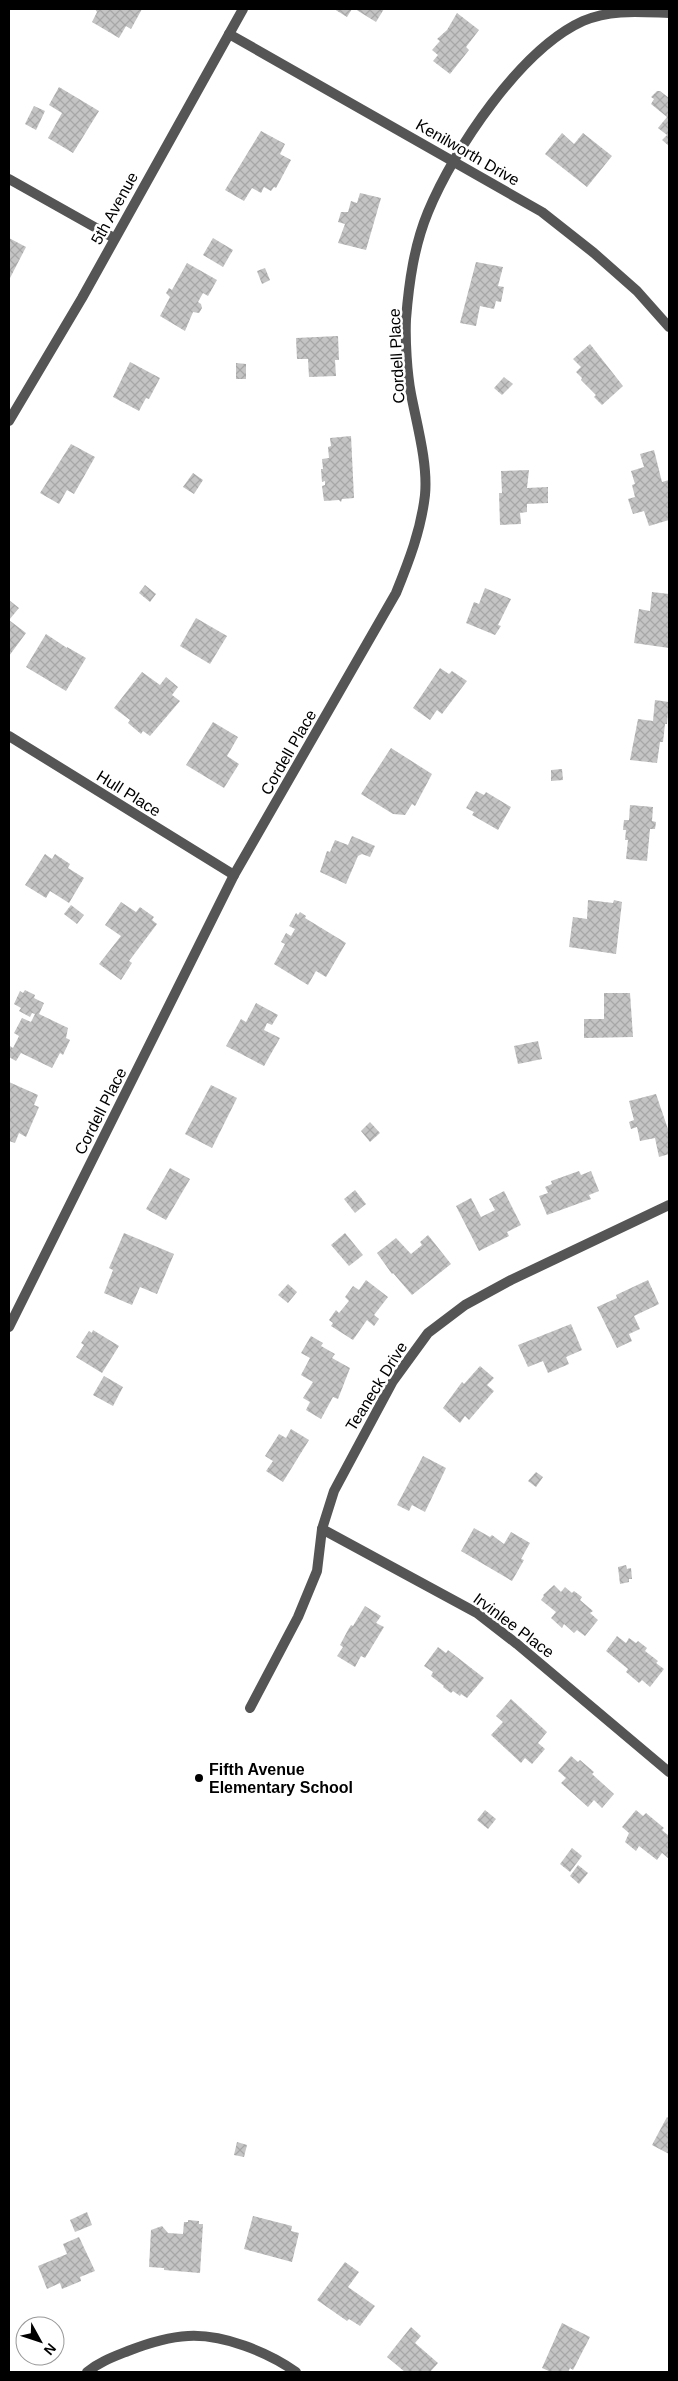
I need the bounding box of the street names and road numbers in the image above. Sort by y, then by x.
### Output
street label: Kenilworth Drive [413,116,523,189]
street label: 5th Avenue [88,169,141,247]
street label: Cordell Place [386,308,407,404]
street label: Cordell Place [257,707,320,798]
street label: Hull Place [94,767,164,820]
street label: Cordell Place [71,1065,130,1157]
street label: Teaneck Drive [342,1339,411,1434]
street label: Irvinlee Place [470,1590,557,1661]

